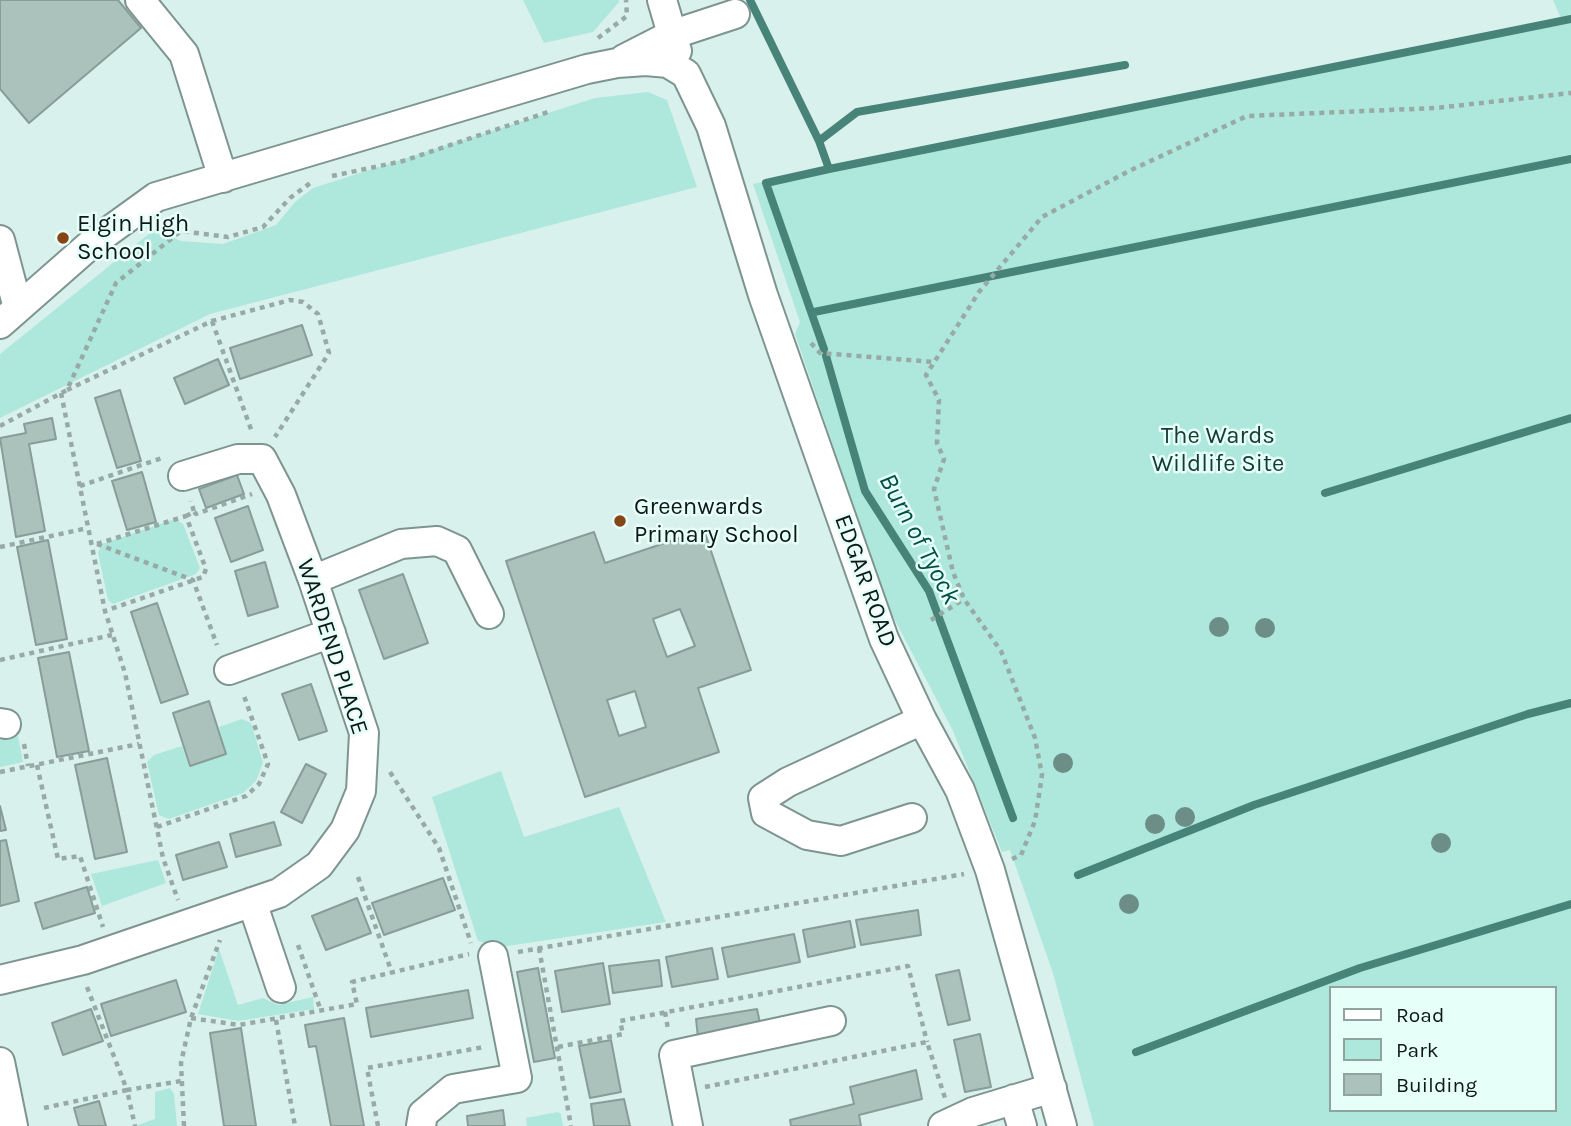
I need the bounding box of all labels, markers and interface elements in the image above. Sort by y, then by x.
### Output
place label: Elgin High School [77,210,189,266]
marker: Elgin High School [55,230,71,246]
park label: The Wards Wildlife Site [1152,422,1284,478]
water label: Burn of Tyock [872,468,966,610]
place label: Greenwards Primary School [634,493,799,549]
street label: EDGAR ROAD [828,511,902,651]
marker: Greenwards Primary School [612,513,628,529]
street label: WARDEND PLACE [290,556,374,738]
legend [1330,986,1557,1112]
text: Road [1396,1003,1444,1027]
text: Park [1396,1038,1439,1062]
text: Building [1396,1073,1477,1097]

